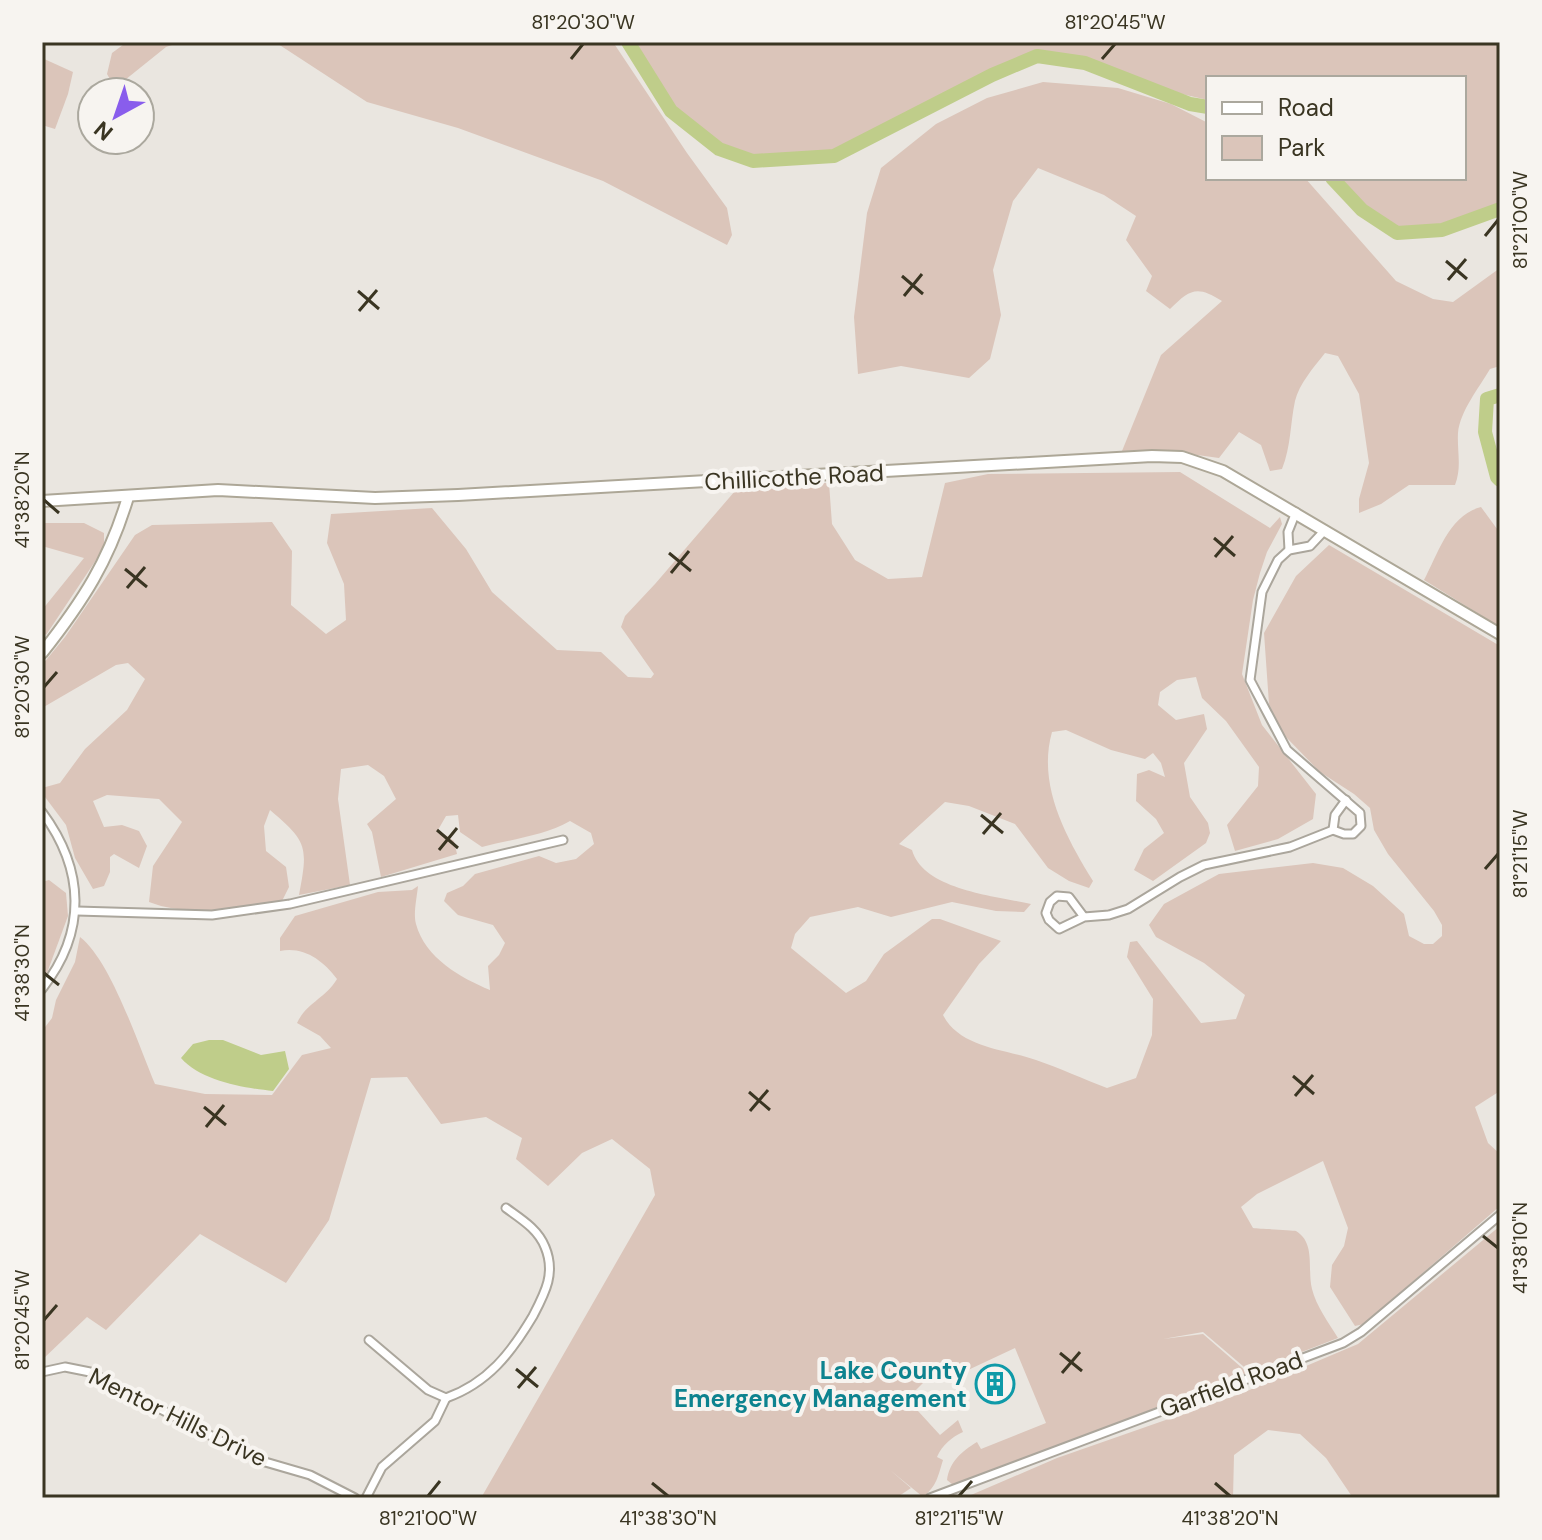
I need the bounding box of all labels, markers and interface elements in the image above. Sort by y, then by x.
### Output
text: 81°20'30"W [531,9,635,35]
text: 81°20'45"W [1064,9,1166,35]
north arrow [76,76,156,156]
legend [1206,76,1466,180]
text: Road [1278,92,1334,123]
text: N [88,115,119,147]
text: Park [1278,132,1325,163]
text: 81°21'00"W [1507,171,1533,269]
text: 41°38'20"N [9,451,35,549]
street label: Chillicothe Road [703,457,885,497]
text: 81°20'30"W [9,635,35,739]
text: 81°21'15"W [1507,809,1533,899]
text: 41°38'30"N [9,924,35,1022]
text: 41°38'10"N [1507,1202,1533,1294]
text: 81°20'45"W [9,1269,35,1371]
street label: Garfield Road [1155,1344,1307,1424]
place label: Lake County Emergency Management [674,1355,967,1414]
street label: Mentor Hills Drive [84,1360,272,1474]
building icon: Lake County Emergency Management [974,1363,1016,1405]
text: 81°21'00"W [379,1505,477,1531]
text: 41°38'30"N [619,1505,717,1531]
text: 81°21'15"W [914,1505,1004,1531]
text: 41°38'20"N [1181,1505,1279,1531]

